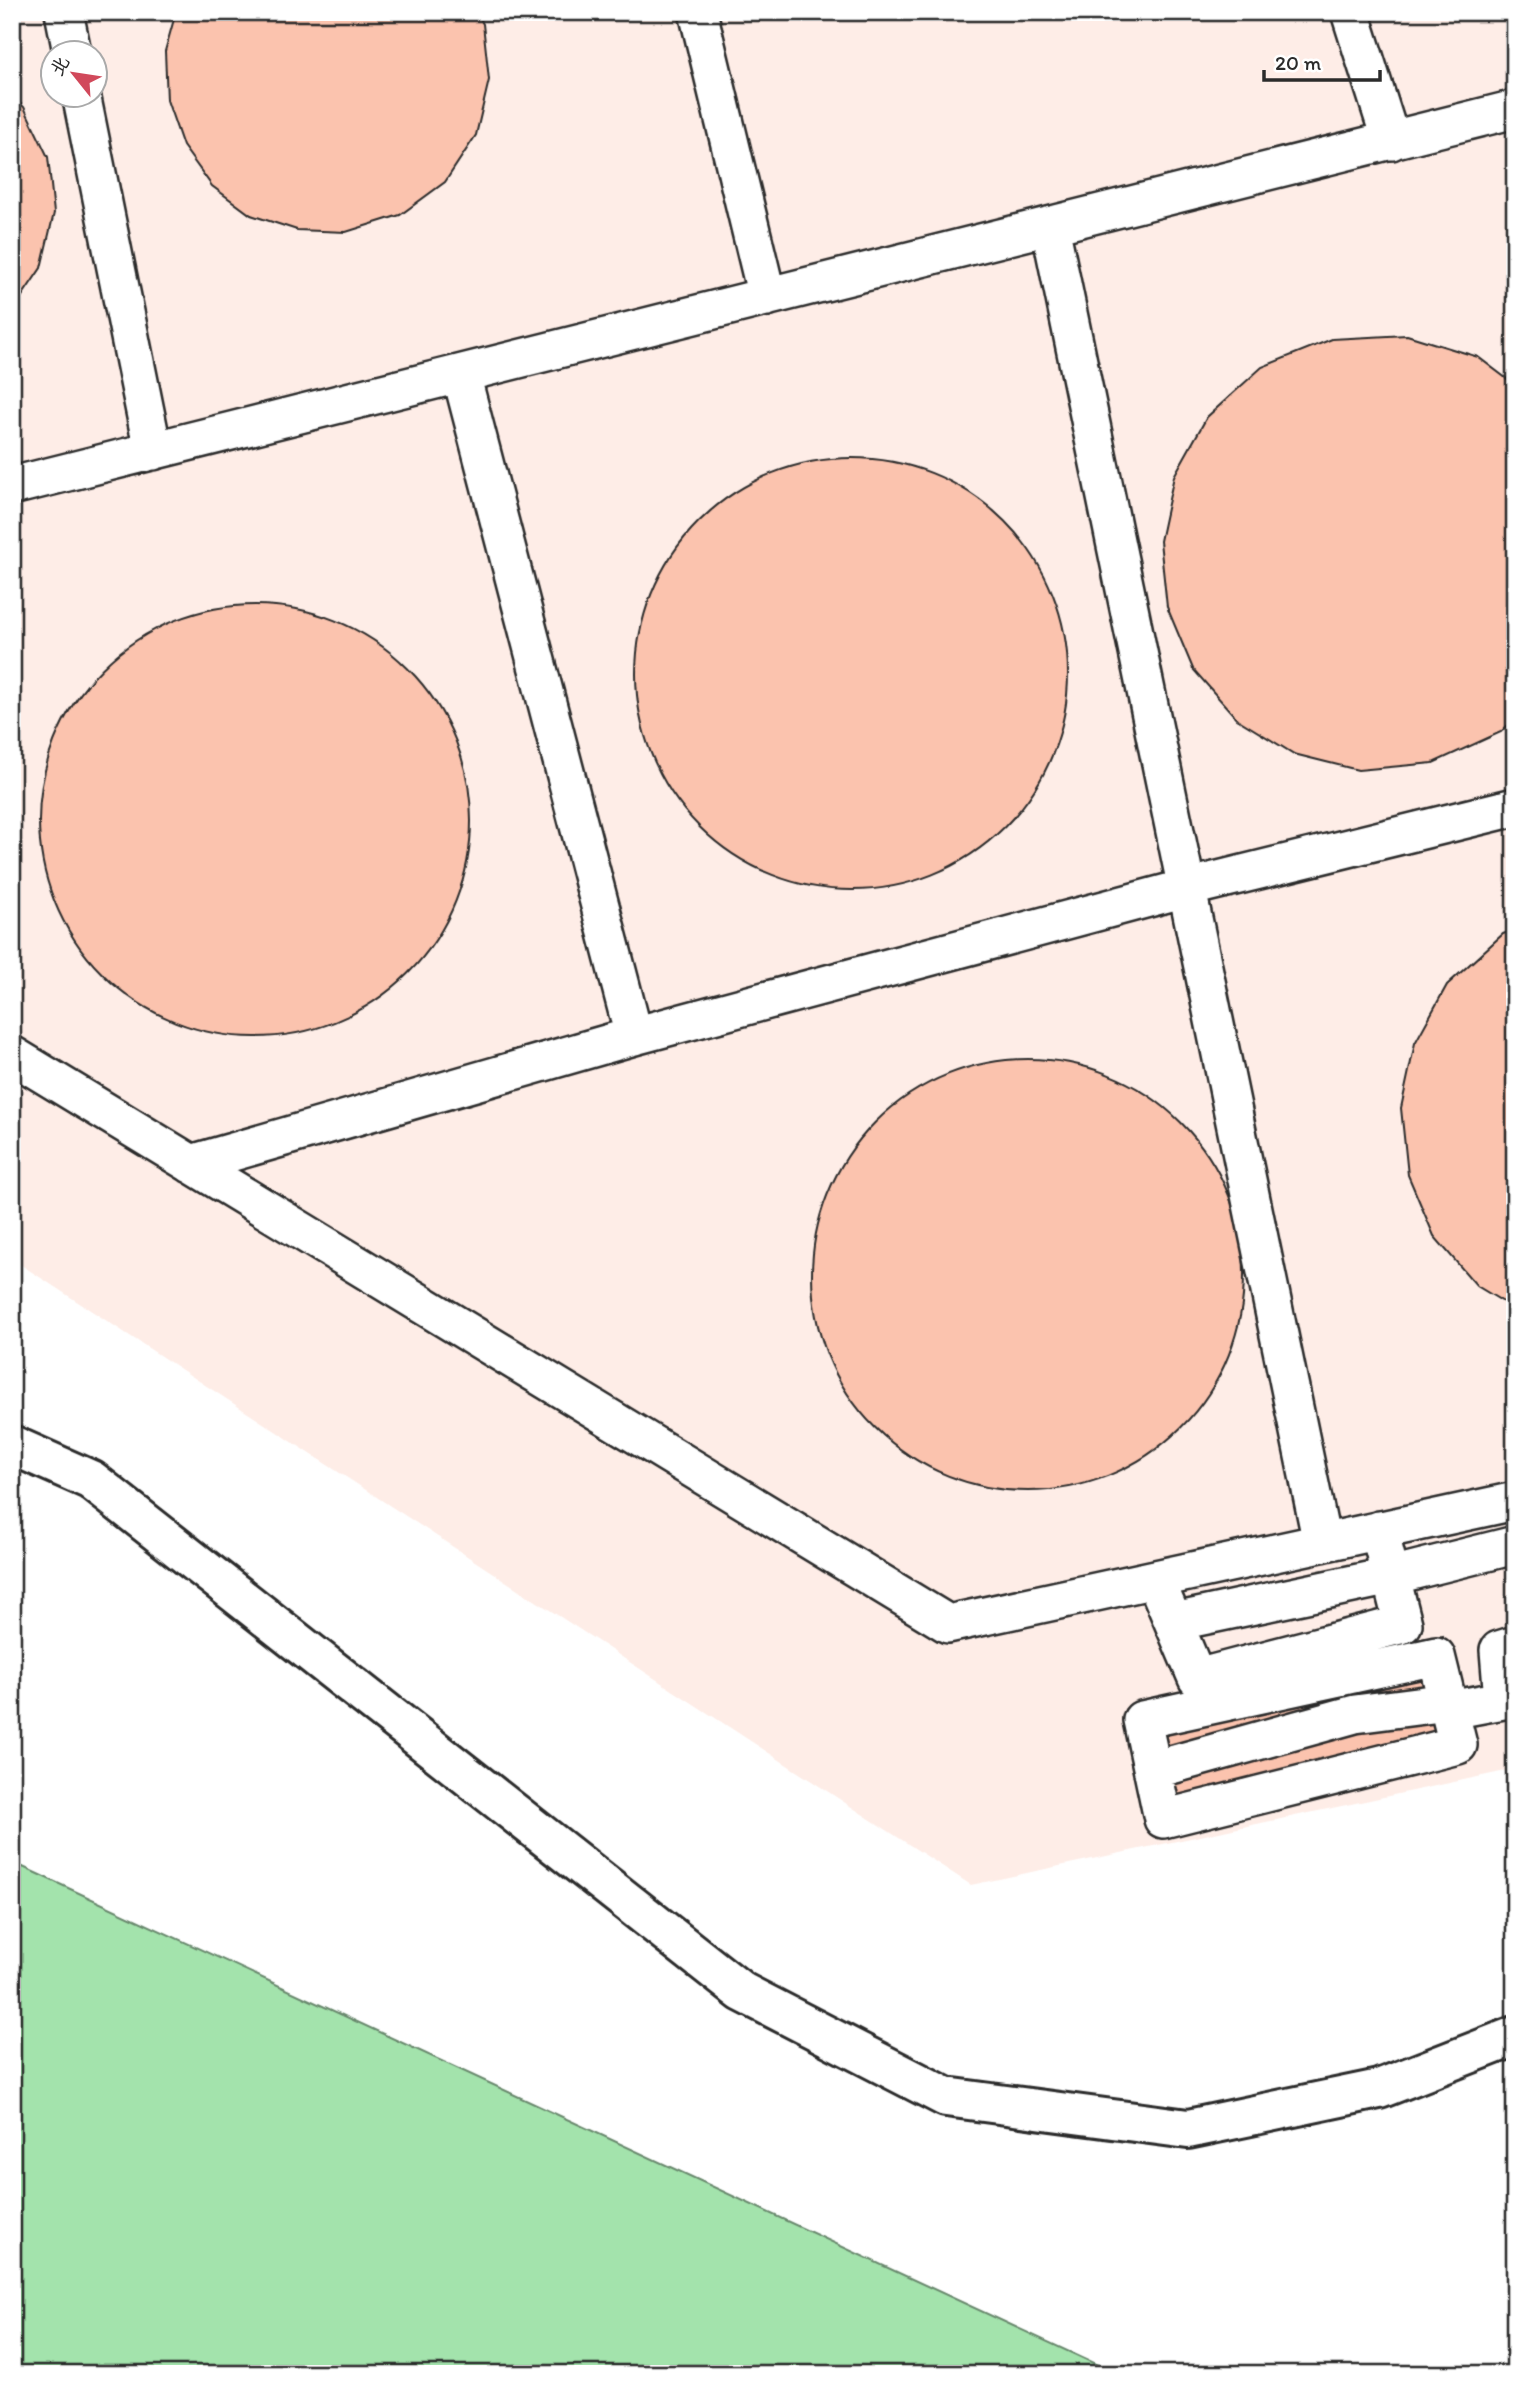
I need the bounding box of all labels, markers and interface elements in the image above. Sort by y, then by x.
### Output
north arrow [38,38,108,108]
scale bar [1264,38,1380,82]
text: 20 m [1275,50,1322,75]
text: 北 [45,52,74,80]

